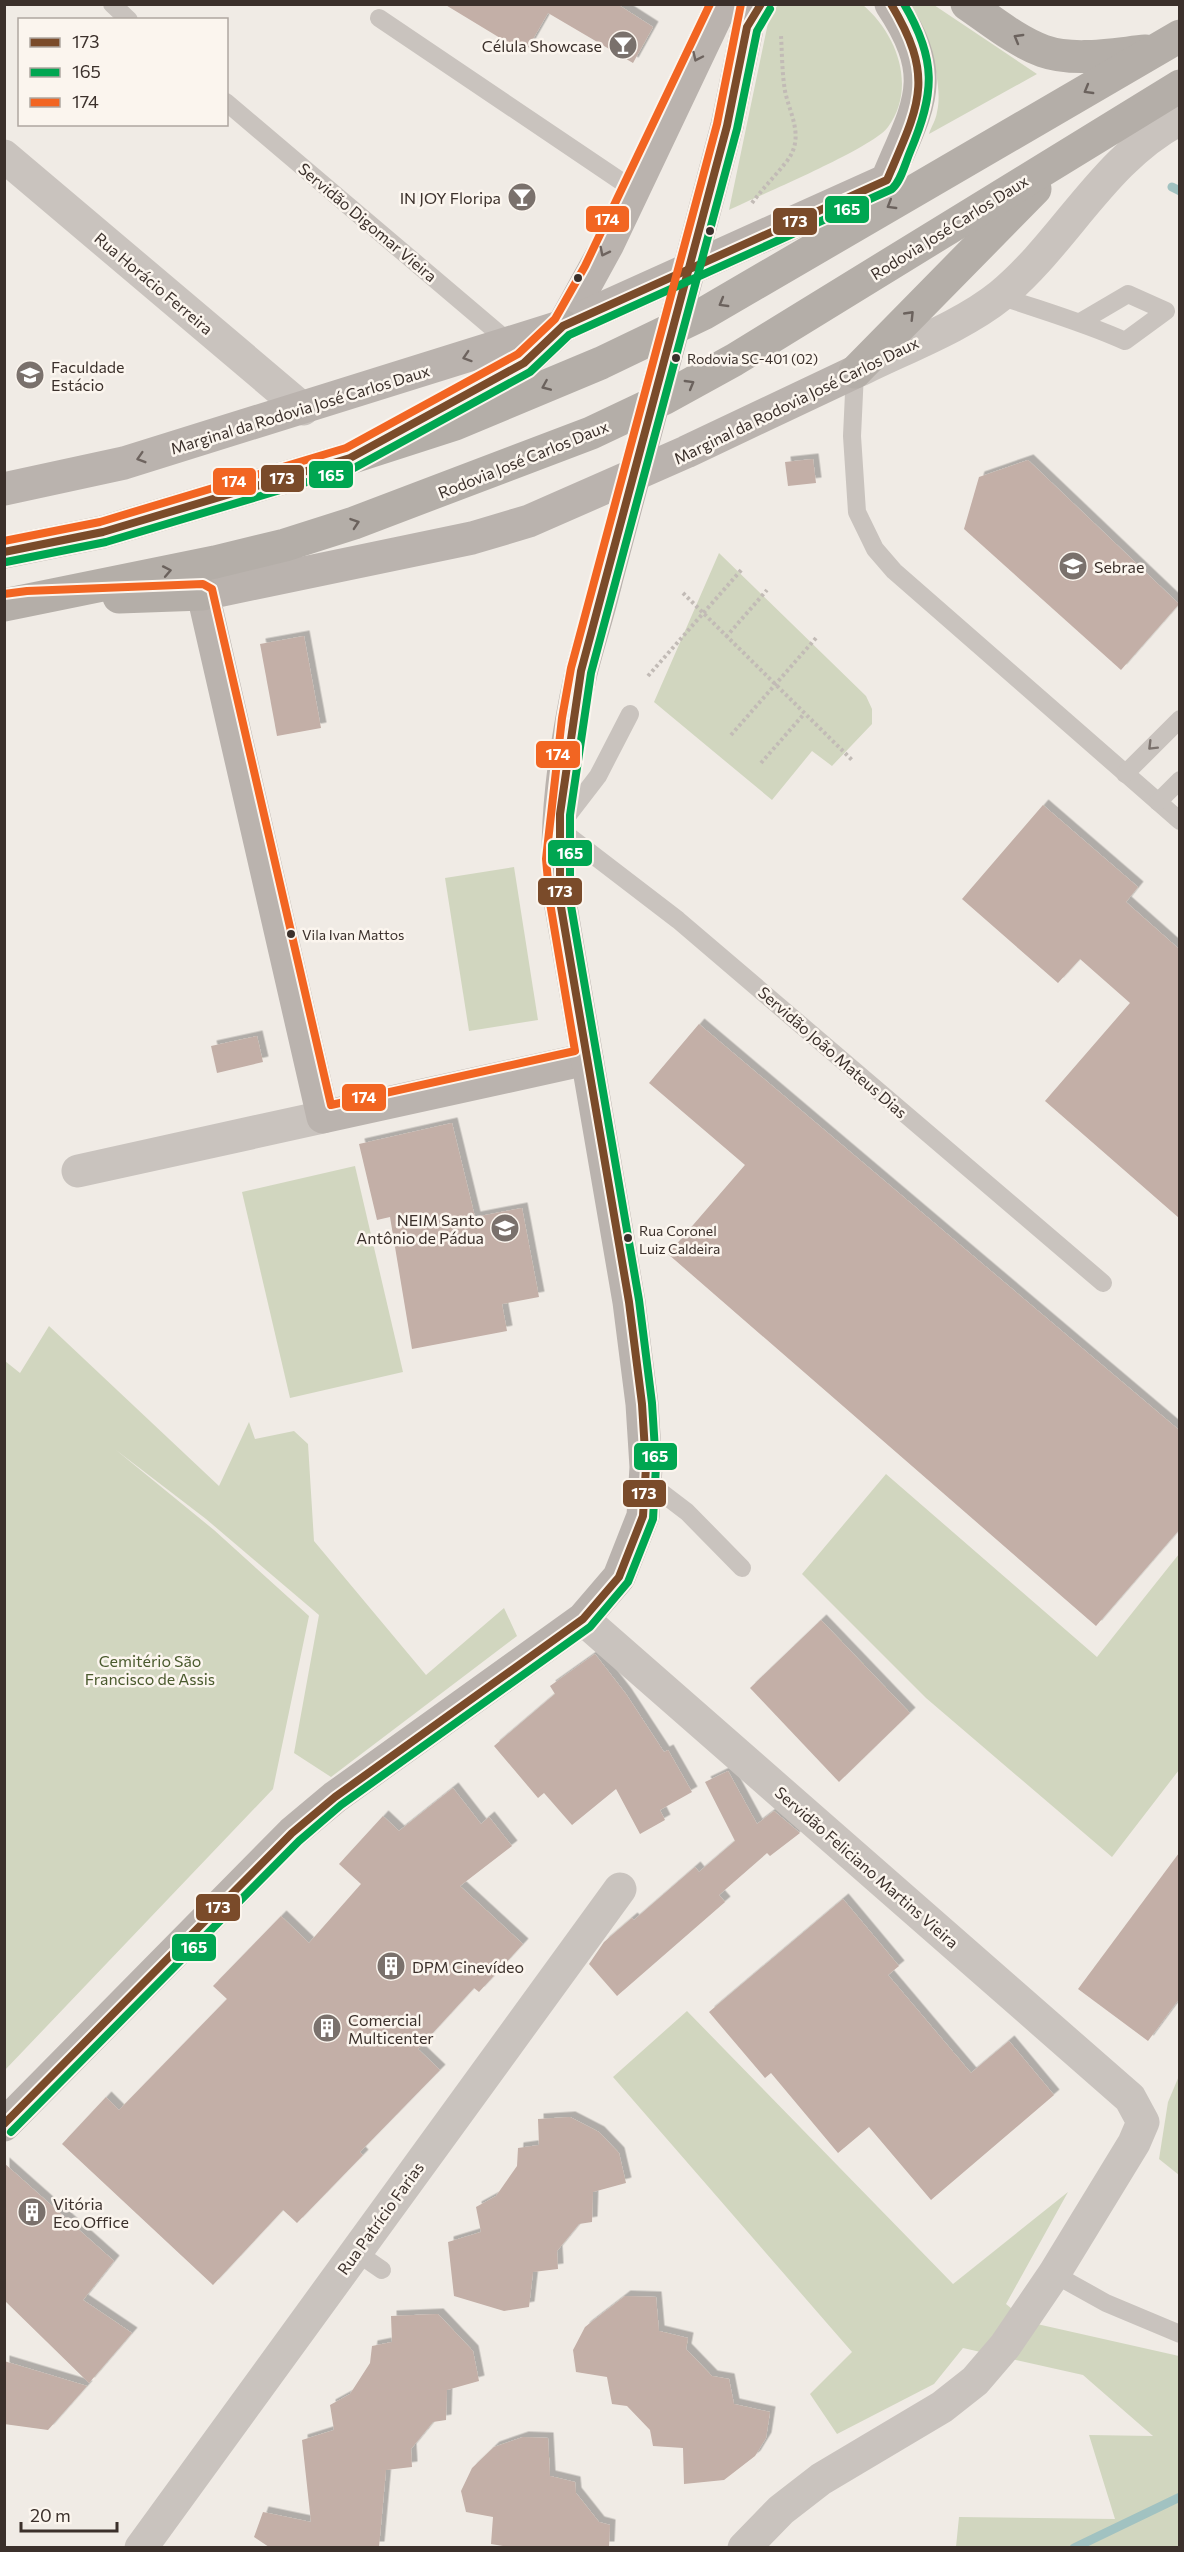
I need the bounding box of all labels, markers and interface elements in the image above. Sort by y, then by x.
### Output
legend [18,18,228,126]
bar icon: Célula Showcase [607,29,639,61]
text: 173 [72,30,99,52]
one-way arrow [1014,34,1024,46]
place label: Célula Showcase [482,36,602,55]
one-way arrow [692,51,704,62]
text: 165 [72,60,101,82]
one-way arrow [1084,83,1094,94]
text: 174 [72,90,99,112]
street label: Servidão Digomar Vieira [295,159,441,285]
street label: Rodovia José Carlos Daux [867,170,1032,283]
bar icon: IN JOY Floripa [506,181,538,213]
place label: IN JOY Floripa [400,188,501,207]
line badge: 165 [824,195,870,224]
one-way arrow [887,197,897,209]
text: 165 [834,199,860,218]
line badge: 174 [585,205,630,233]
line badge: 173 [772,207,818,236]
text: 174 [595,209,620,228]
text: 173 [782,211,808,230]
unlabelled marker [704,225,716,237]
street label: Rua Horácio Ferreira [91,228,217,338]
one-way arrow [599,246,611,257]
unlabelled marker [572,272,584,284]
one-way arrow [719,296,729,307]
one-way arrow [903,311,914,321]
street label: Marginal da Rodovia José Carlos Daux [670,332,922,468]
one-way arrow [462,349,473,362]
place label: Rodovia SC-401 (02) [687,350,818,367]
marker: Rodovia SC-401 (02) [670,352,682,364]
place label: Faculdade Estácio [51,357,124,394]
school or university icon: Faculdade Estácio [14,359,46,391]
street label: Marginal da Rodovia José Carlos Daux [168,360,432,458]
one-way arrow [542,379,553,391]
one-way arrow [684,380,694,391]
street label: Rodovia José Carlos Daux [435,416,611,502]
one-way arrow [136,451,147,463]
line badge: 165 [308,460,354,489]
line badge: 173 [260,464,305,493]
text: 165 [318,465,344,484]
line badge: 174 [212,467,257,496]
text: 173 [269,468,295,487]
text: 174 [222,471,247,490]
one-way arrow [349,517,360,530]
school or university icon: Sebrae [1057,550,1089,582]
place label: Sebrae [1094,557,1144,576]
one-way arrow [161,565,171,578]
one-way arrow [1149,739,1160,750]
line badge: 174 [535,740,581,769]
text: 174 [546,744,571,763]
line badge: 165 [547,839,593,867]
text: 165 [557,843,583,862]
line badge: 173 [537,877,583,906]
text: 173 [547,881,573,900]
place label: Vila Ivan Mattos [302,926,404,943]
marker: Vila Ivan Mattos [285,928,297,940]
street label: Servidão João Mateus Dias [755,982,911,1122]
line badge: 174 [341,1083,387,1112]
text: 174 [352,1087,377,1106]
place label: NEIM Santo Antônio de Pádua [356,1210,484,1247]
school or university icon: NEIM Santo Antônio de Pádua [489,1212,521,1244]
place label: Rua Coronel Luiz Caldeira [639,1222,720,1257]
marker: Rua Coronel Luiz Caldeira [622,1232,634,1244]
line badge: 165 [633,1442,678,1471]
text: 165 [642,1446,668,1465]
line badge: 173 [622,1479,667,1508]
text: 173 [631,1483,657,1502]
park label: Cemitério São Francisco de Assis [85,1651,215,1688]
street label: Servidão Feliciano Martins Vieira [771,1782,963,1952]
line badge: 173 [195,1893,241,1922]
text: 173 [205,1897,231,1916]
line badge: 165 [171,1933,217,1962]
text: 165 [181,1937,207,1956]
building icon: DPM Cinevídeo [375,1950,407,1982]
place label: DPM Cinevídeo [412,1957,524,1976]
place label: Comercial Multicenter [348,2010,434,2047]
building icon: Comercial Multicenter [311,2012,343,2044]
street label: Rua Patrício Farias [333,2158,427,2278]
place label: Vitória Eco Office [53,2194,129,2231]
building icon: Vitória Eco Office [16,2196,48,2228]
scale bar [21,2495,117,2533]
text: 20 m [30,2504,71,2526]

